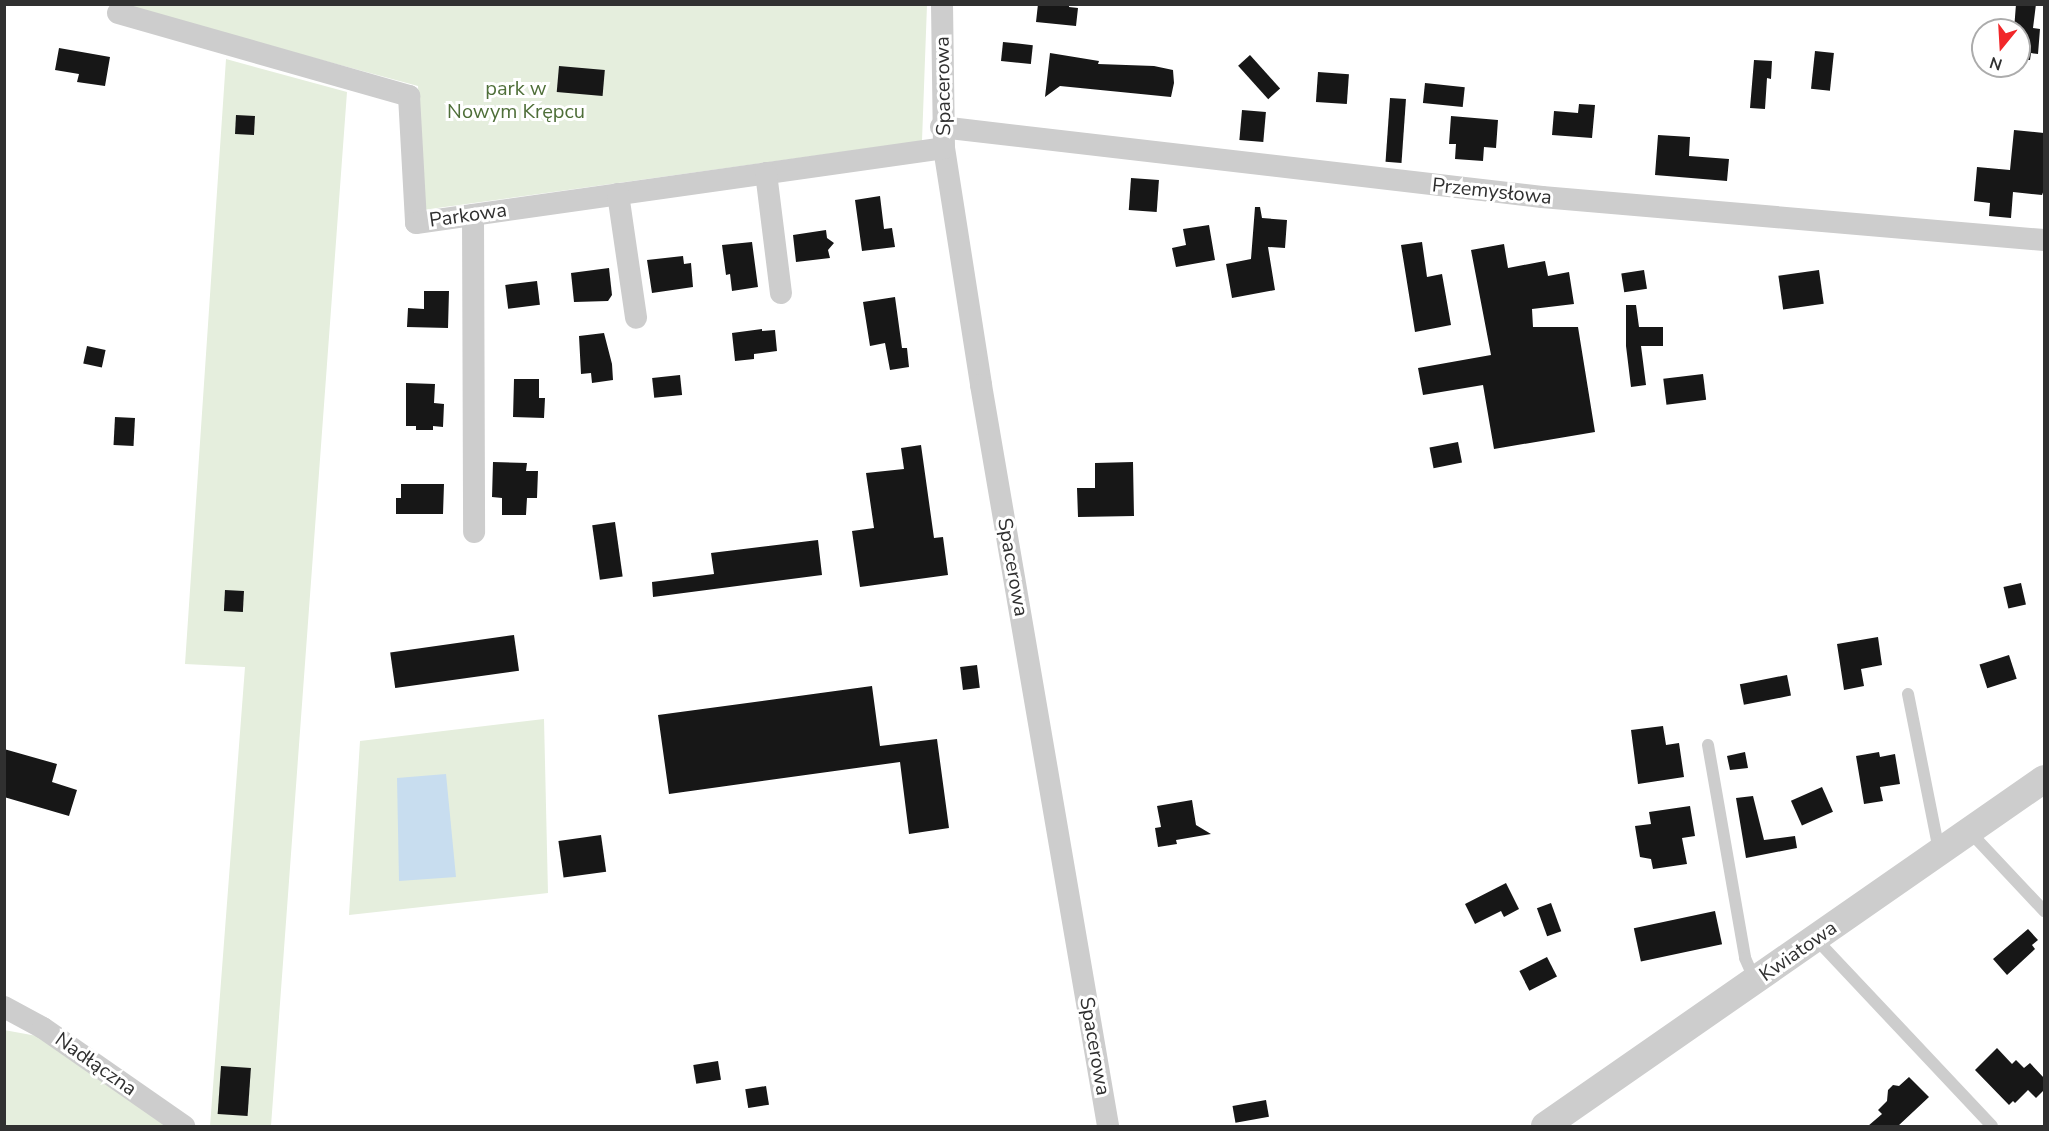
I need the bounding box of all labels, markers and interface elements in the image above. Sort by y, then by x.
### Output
north arrow [1971,18,2031,78]
street label: Spacerowa [930,36,956,136]
text: N [1987,51,2005,76]
park label: park w Nowym Krępcu [447,77,585,124]
street label: Przemysłowa [1431,173,1553,209]
street label: Parkowa [428,198,508,232]
street label: Spacerowa [993,516,1033,618]
street label: Kwiatowa [1755,916,1841,986]
street label: Spacerowa [1075,995,1115,1097]
street label: Nadłączna [51,1027,141,1101]

